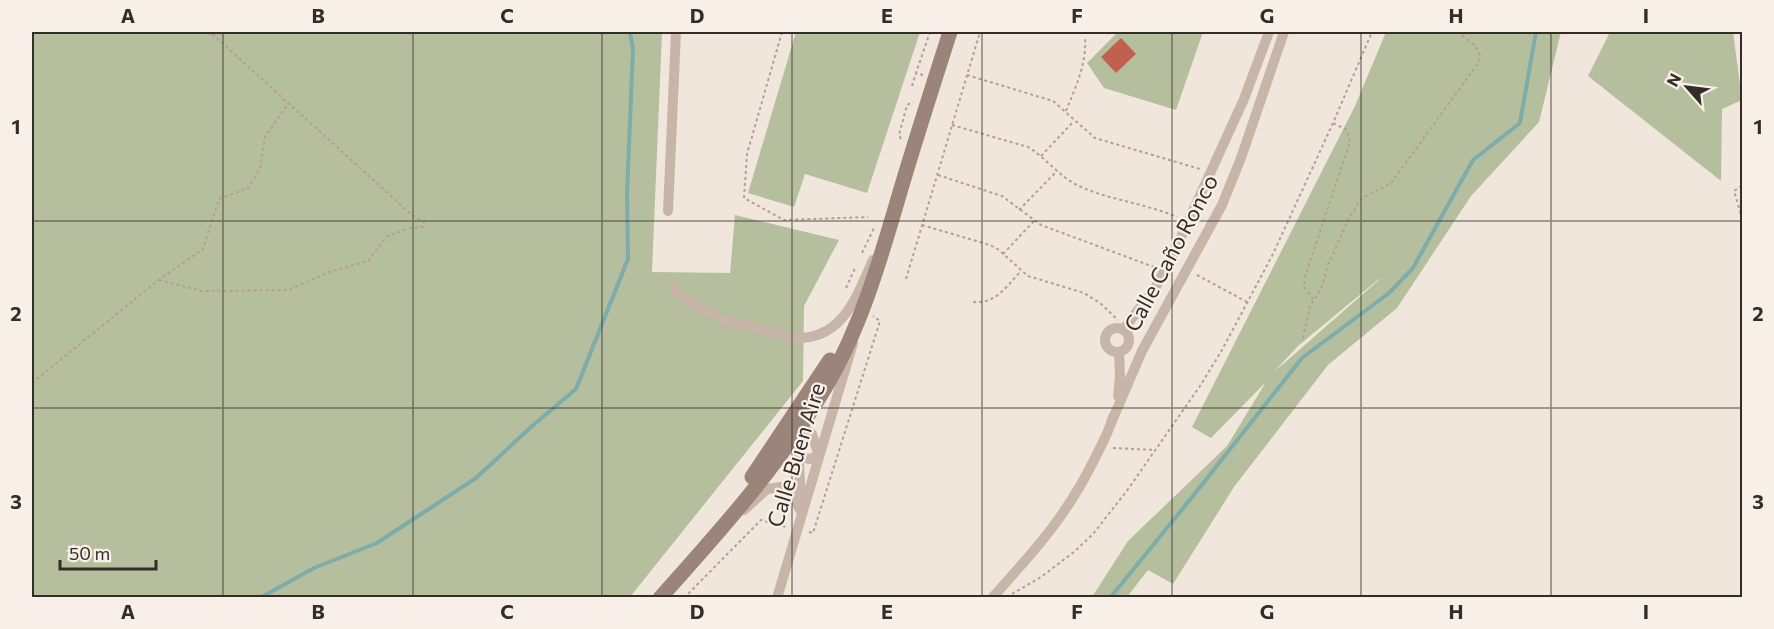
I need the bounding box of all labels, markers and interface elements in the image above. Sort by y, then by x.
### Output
text: A [121,3,135,27]
text: B [311,3,325,27]
text: C [500,3,514,27]
text: D [690,3,704,27]
text: E [881,3,893,27]
text: F [1071,3,1083,27]
text: G [1260,3,1274,27]
text: H [1449,3,1464,27]
text: I [1643,3,1649,27]
north arrow [1657,57,1717,117]
text: N [1662,70,1685,89]
text: 1 [11,114,21,138]
text: 1 [1753,114,1763,138]
street label: Calle Caño Ronco [1118,170,1223,336]
text: 2 [10,301,22,325]
text: 2 [1752,301,1764,325]
street label: Calle Buen Aire [761,379,830,530]
text: 3 [10,489,22,513]
text: 3 [1752,489,1764,513]
scale bar [60,533,156,571]
text: 50 m [69,542,110,564]
text: A [121,599,135,623]
text: B [311,599,325,623]
text: C [500,599,514,623]
text: D [690,599,704,623]
text: E [881,599,893,623]
text: F [1071,599,1083,623]
text: G [1260,599,1274,623]
text: H [1449,599,1464,623]
text: I [1643,599,1649,623]

